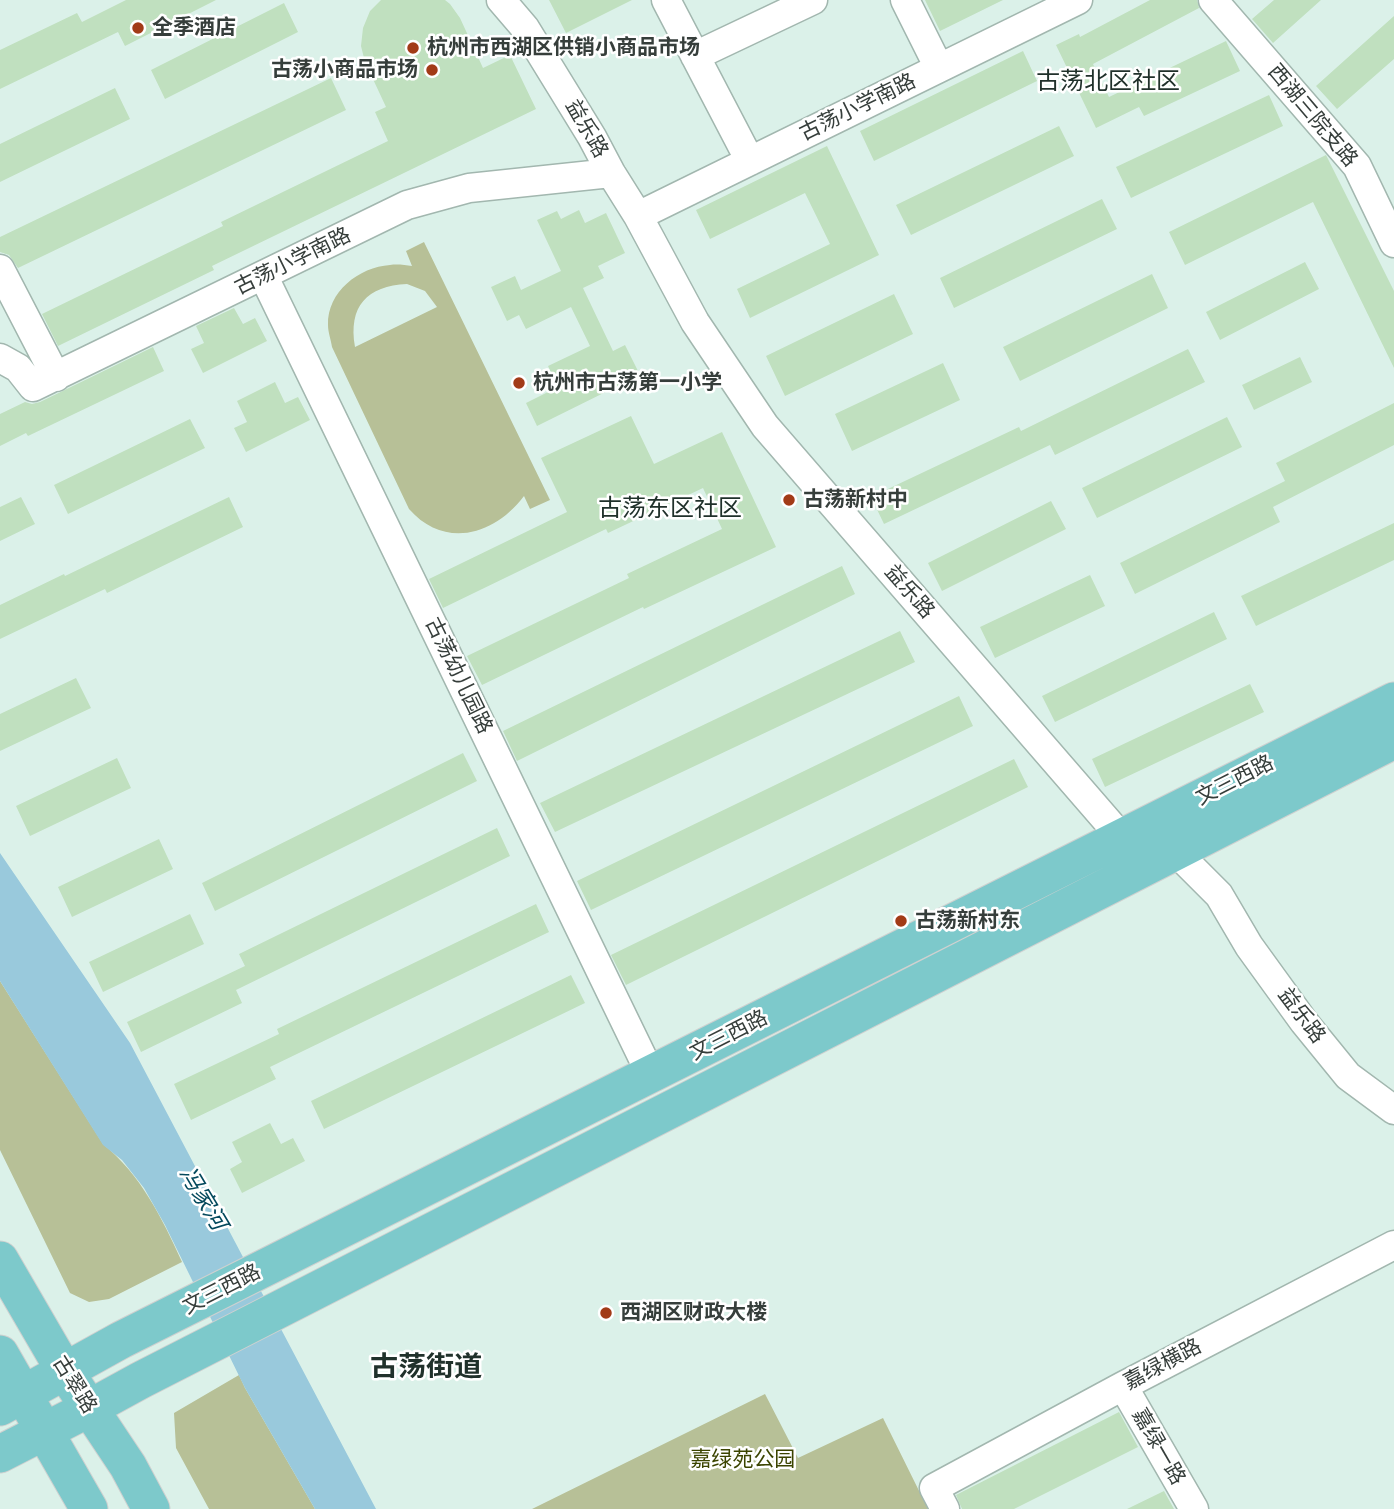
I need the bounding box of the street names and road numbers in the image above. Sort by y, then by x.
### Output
street label: 西湖三院支路 [1262,60,1362,172]
street label: 古荡小学南路 [796,69,920,147]
street label: 益乐路 [559,95,613,163]
street label: 古荡小学南路 [231,223,355,301]
street label: 益乐路 [879,560,939,624]
street label: 古荡幼儿园路 [419,614,497,738]
street label: 文三西路 [1192,751,1278,811]
street label: 益乐路 [1272,983,1330,1049]
street label: 文三西路 [686,1006,772,1066]
street label: 文三西路 [179,1260,265,1320]
street label: 嘉绿横路 [1120,1334,1206,1396]
street label: 古翠路 [47,1352,101,1418]
street label: 嘉绿一路 [1126,1404,1190,1490]

